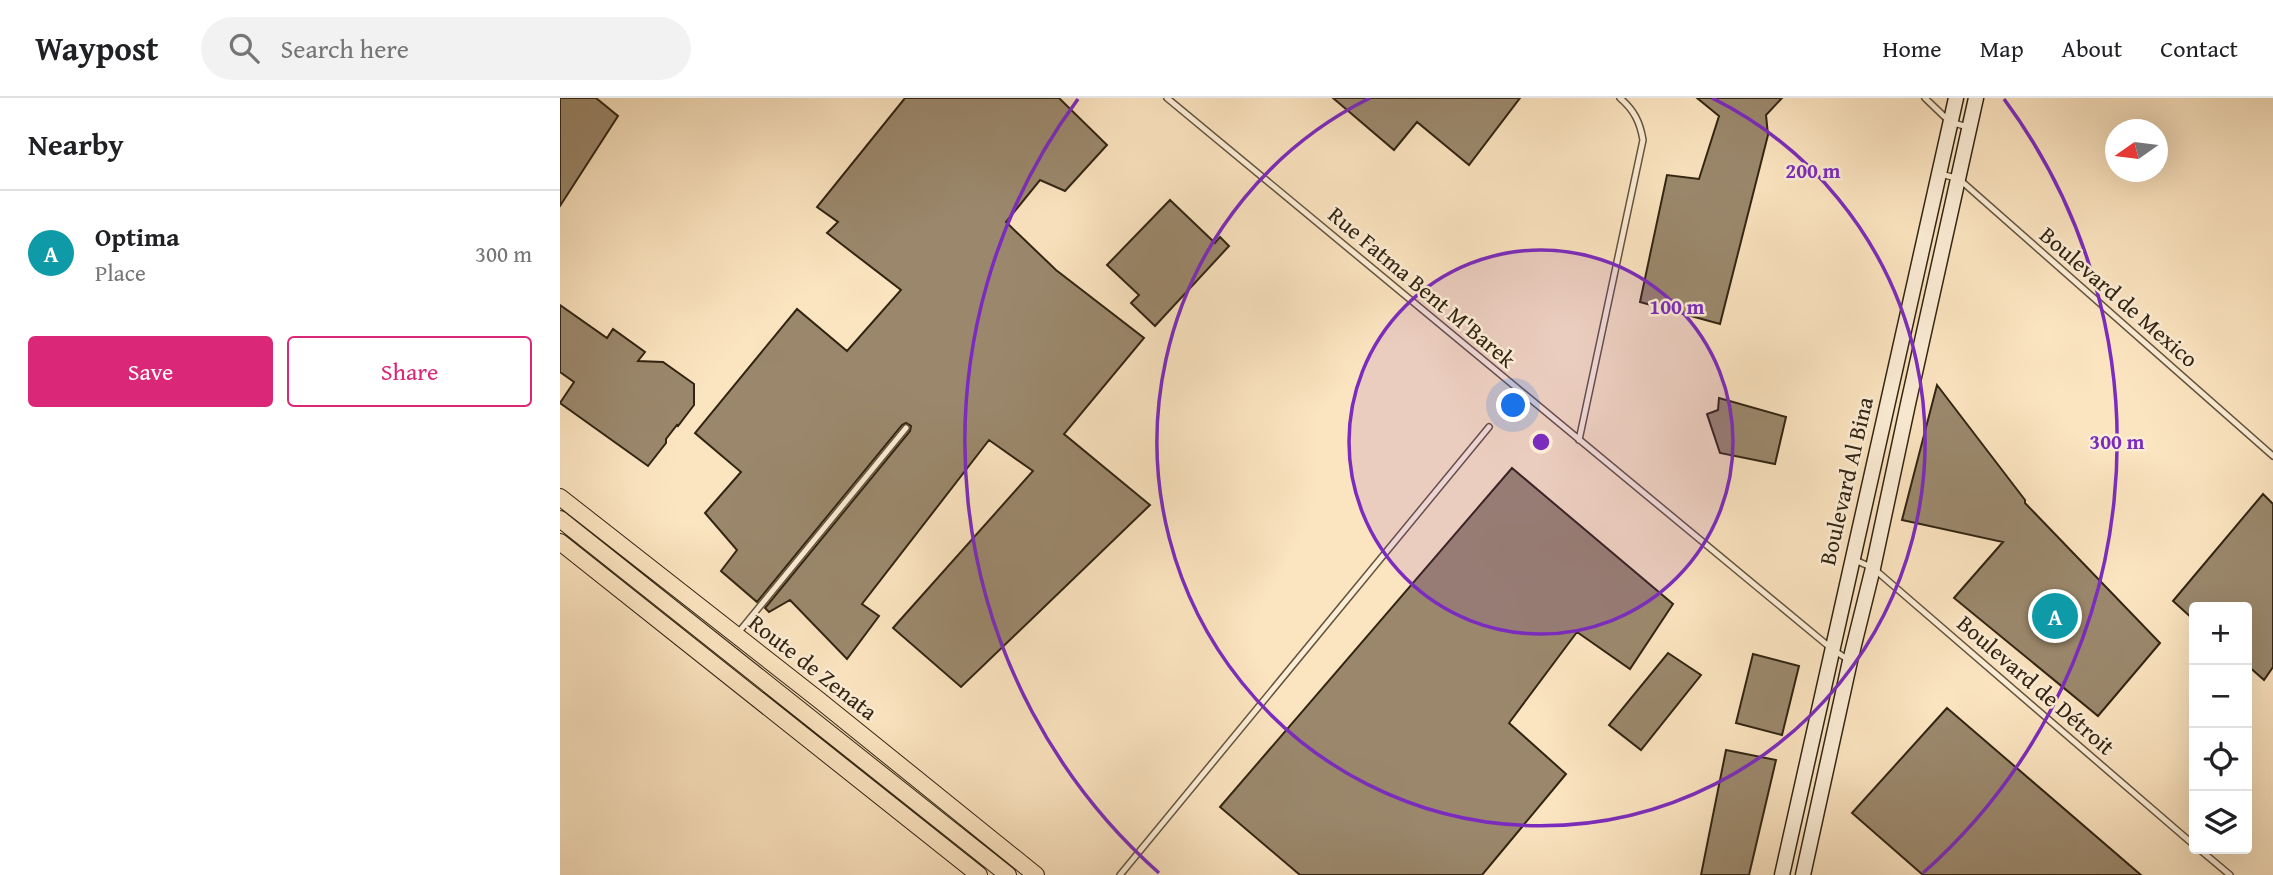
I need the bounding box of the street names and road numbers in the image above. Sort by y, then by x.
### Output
street label: Rue Fatma Bent M'Barek [1321,198,1523,375]
street label: Boulevard de Mexico [2033,218,2206,375]
street label: Boulevard Al Bina [1810,393,1881,568]
street label: Route de Zenata [742,606,885,727]
street label: Boulevard de Détroit [1950,607,2122,762]

